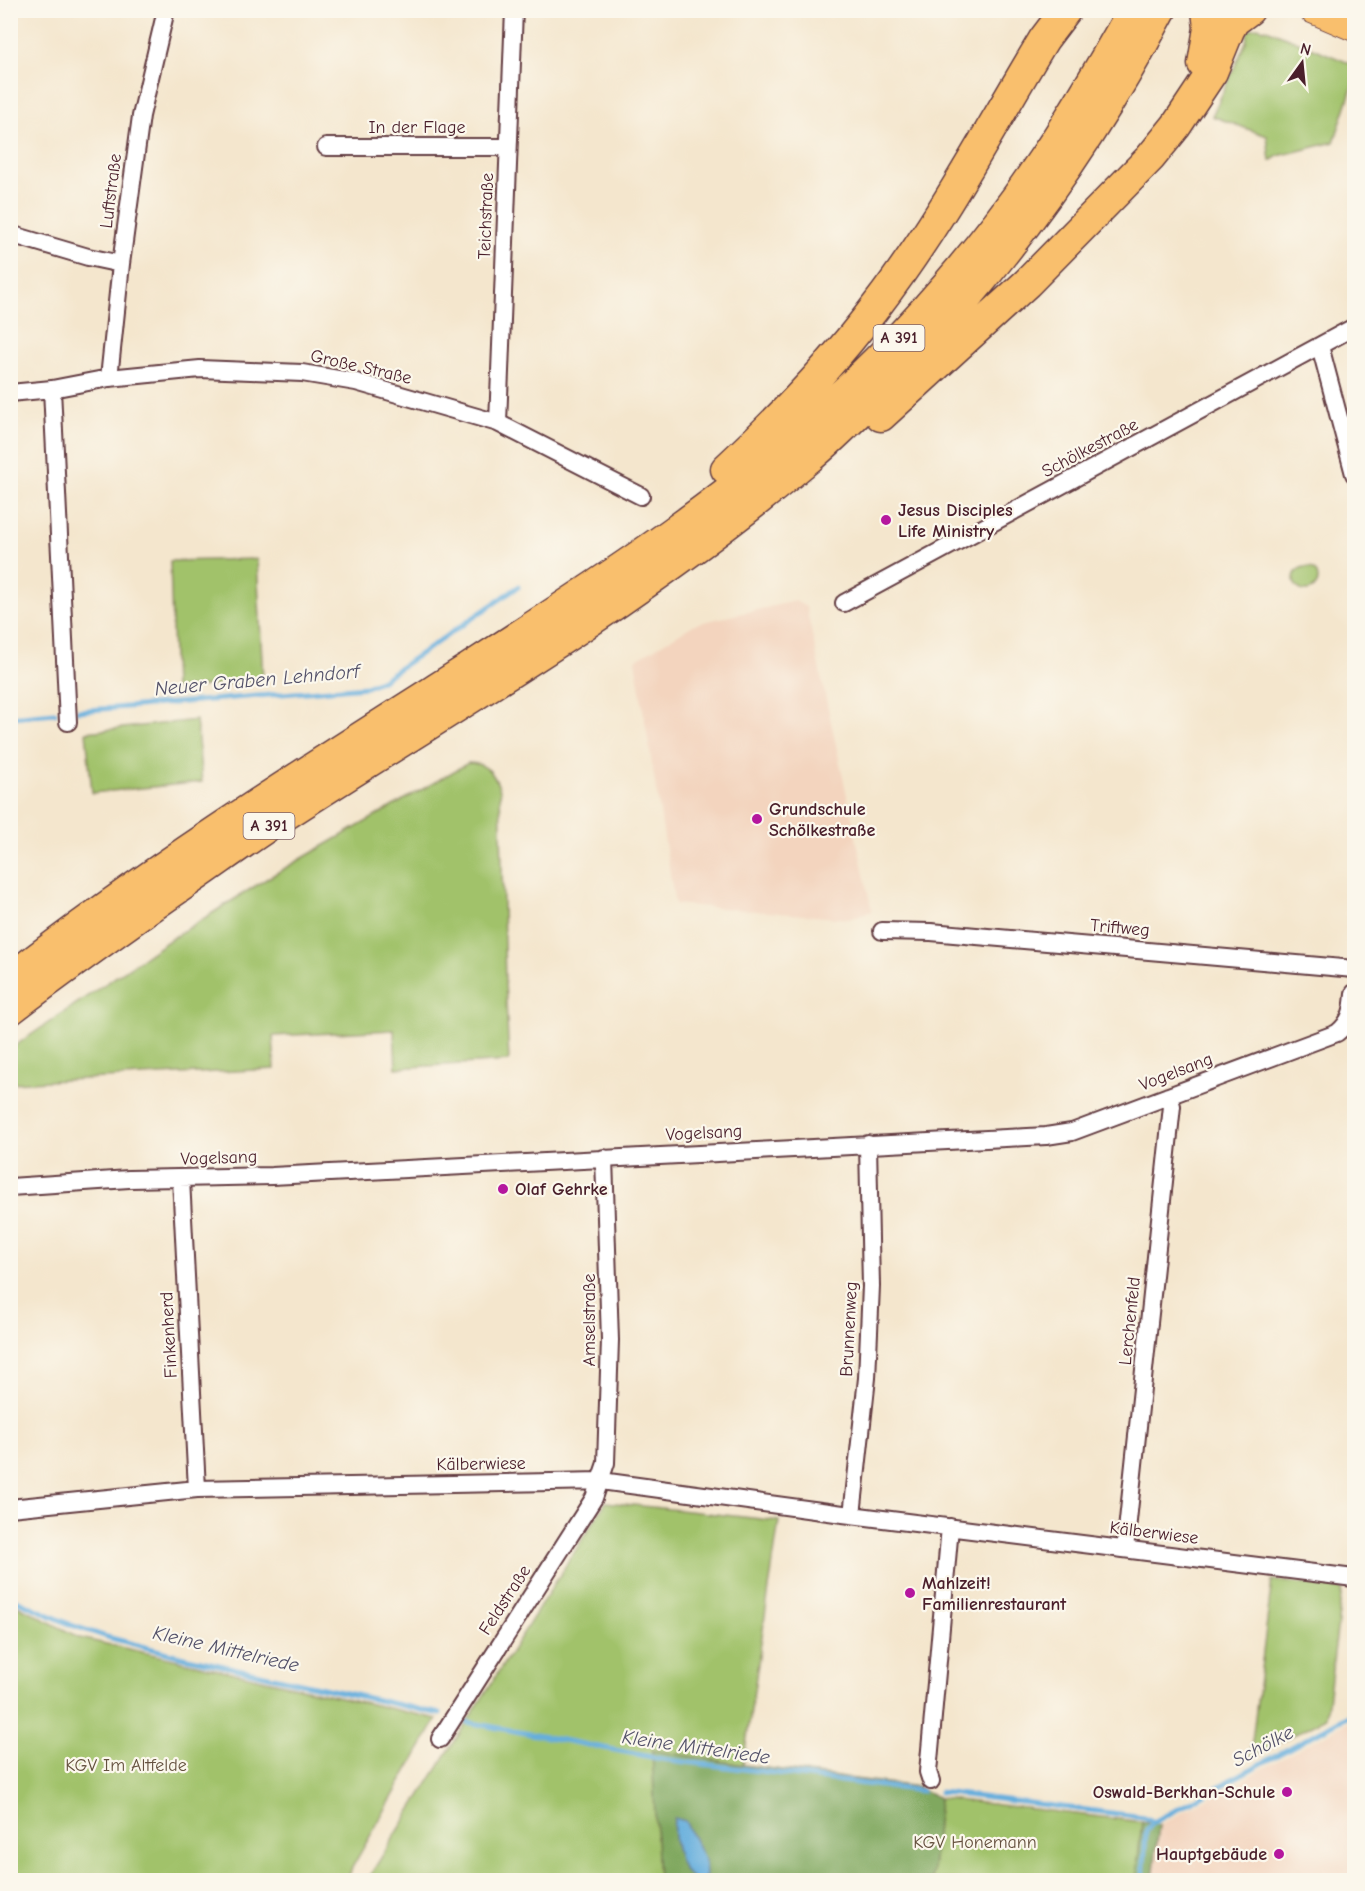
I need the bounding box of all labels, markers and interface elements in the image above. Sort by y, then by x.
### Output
north arrow [1272,33,1332,93]
text: N [1298,39,1313,60]
street label: In der Flage [369,117,465,138]
street label: Luftstraße [96,152,126,230]
street label: Teichstraße [474,172,498,260]
road number: A 391 [874,325,924,351]
street label: Große Straße [308,345,414,389]
street label: Schölkestraße [1038,414,1142,482]
place label: Jesus Disciples Life Ministry [898,500,1013,542]
marker: Jesus Disciples Life Ministry [879,513,893,527]
water label: Neuer Graben Lehndorf [154,659,364,700]
place label: Grundschule Schölkestraße [769,799,875,841]
marker: Grundschule Schölkestraße [750,812,764,826]
road number: A 391 [244,813,294,839]
street label: Triftweg [1089,915,1151,941]
street label: Vogelsang [1136,1048,1216,1096]
street label: Vogelsang [665,1121,743,1145]
street label: Vogelsang [180,1146,258,1170]
place label: Olaf Gehrke [515,1179,608,1200]
marker: Olaf Gehrke [496,1182,510,1196]
street label: Amselstraße [579,1274,600,1366]
street label: Lerchenfeld [1115,1276,1145,1366]
street label: Brunnenweg [836,1281,862,1377]
street label: Finkenherd [156,1291,182,1379]
street label: Kälberwiese [436,1453,526,1475]
street label: Kälberwiese [1108,1517,1200,1549]
street label: Feldstraße [475,1561,535,1639]
place label: Mahlzeit! Familienrestaurant [922,1573,1067,1615]
marker: Mahlzeit! Familienrestaurant [903,1586,917,1600]
water label: Kleine Mittelriede [151,1621,301,1677]
water label: Schölke [1228,1720,1298,1772]
water label: Kleine Mittelriede [621,1725,771,1769]
park label: KGV Im Altfelde [65,1755,187,1776]
place label: Oswald-Berkhan-Schule [1093,1782,1275,1803]
marker: Oswald-Berkhan-Schule [1280,1785,1294,1799]
park label: KGV Honemann [913,1832,1037,1853]
place label: Hauptgebäude [1156,1844,1267,1865]
marker: Hauptgebäude [1272,1847,1286,1861]

